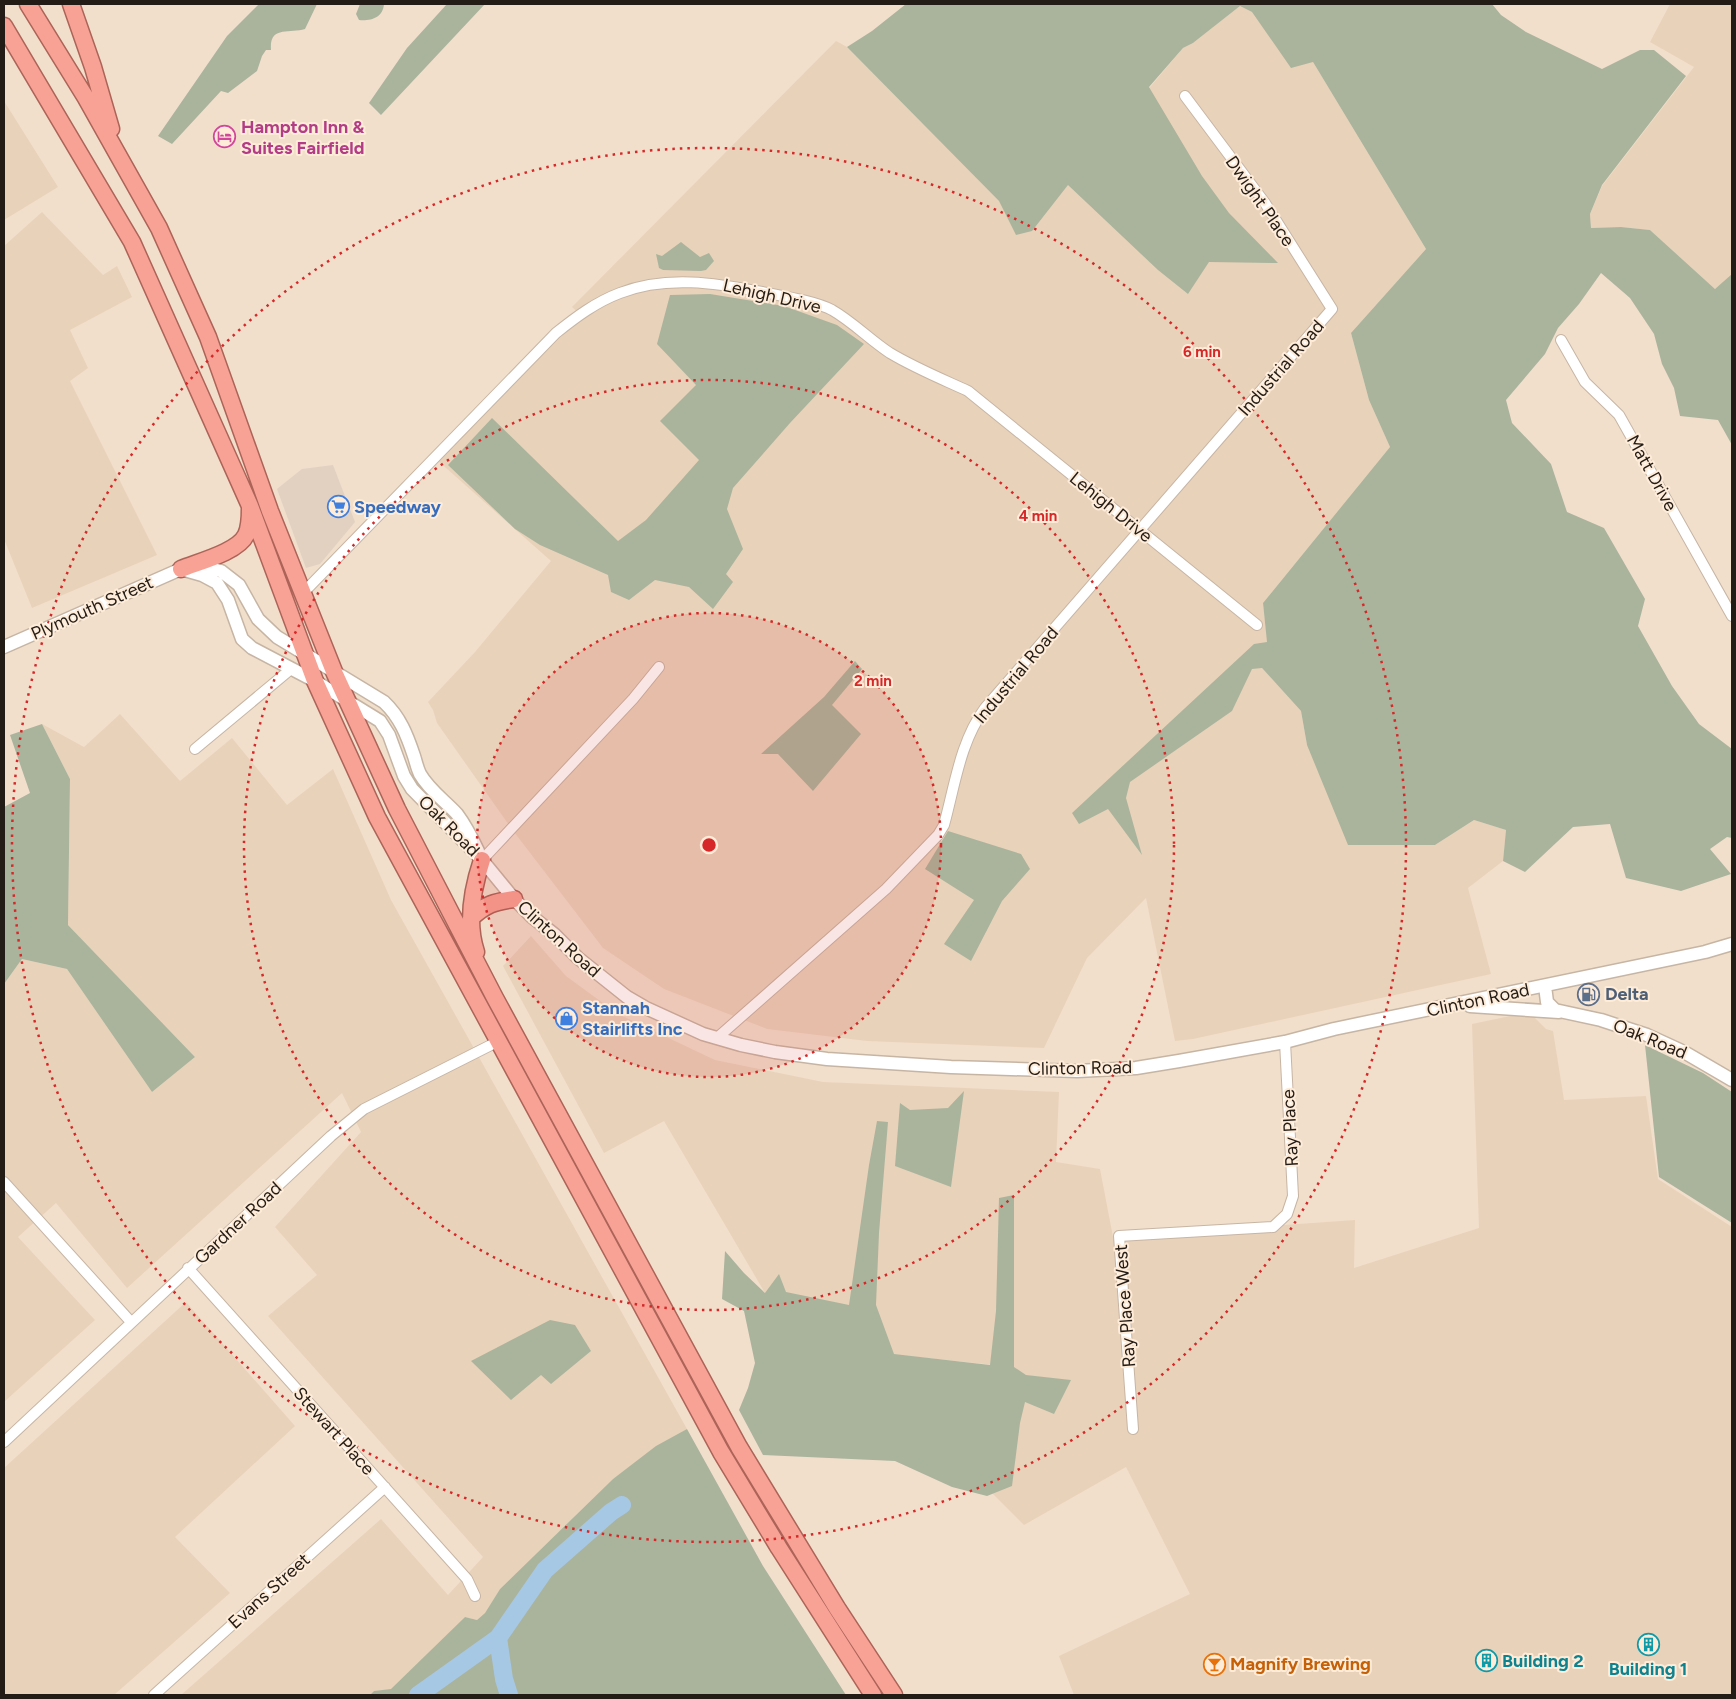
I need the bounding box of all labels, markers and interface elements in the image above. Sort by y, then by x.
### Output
place label: Hampton Inn & Suites Fairfield [241,116,365,159]
hotel icon: Hampton Inn & Suites Fairfield [213,125,237,149]
street label: Dwight Place [1221,151,1299,251]
street label: Lehigh Drive [721,274,823,318]
street label: Industrial Road [1233,316,1329,420]
text: 6 min [1183,343,1221,361]
street label: Matt Drive [1622,431,1682,515]
street label: Lehigh Drive [1065,467,1157,547]
supermarket icon: Speedway [326,495,350,519]
place label: Speedway [354,496,441,518]
text: 4 min [1019,507,1057,525]
street label: Plymouth Street [28,571,157,645]
street label: Industrial Road [969,622,1063,728]
text: 2 min [854,672,892,690]
street label: Oak Road [414,791,484,861]
centre of rings [700,836,718,854]
street label: Clinton Road [513,896,605,982]
street label: Clinton Road [1425,978,1531,1022]
fuel station icon: Delta [1577,982,1601,1006]
place label: Delta [1605,983,1649,1005]
place label: Stannah Stairlifts Inc [582,997,683,1040]
shop icon: Stannah Stairlifts Inc [554,1006,578,1030]
street label: Oak Road [1610,1014,1690,1064]
street label: Clinton Road [1028,1056,1132,1080]
street label: Ray Place [1277,1089,1303,1167]
street label: Gardner Road [190,1177,286,1269]
street label: Ray Place West [1110,1244,1140,1368]
street label: Stewart Place [289,1382,379,1480]
street label: Evans Street [224,1548,315,1633]
building icon: Building 1 [1636,1632,1660,1656]
building icon: Building 2 [1474,1649,1498,1673]
place label: Building 2 [1502,1650,1584,1672]
bar icon: Magnify Brewing [1202,1652,1226,1676]
place label: Magnify Brewing [1230,1653,1371,1675]
place label: Building 1 [1609,1658,1687,1680]

